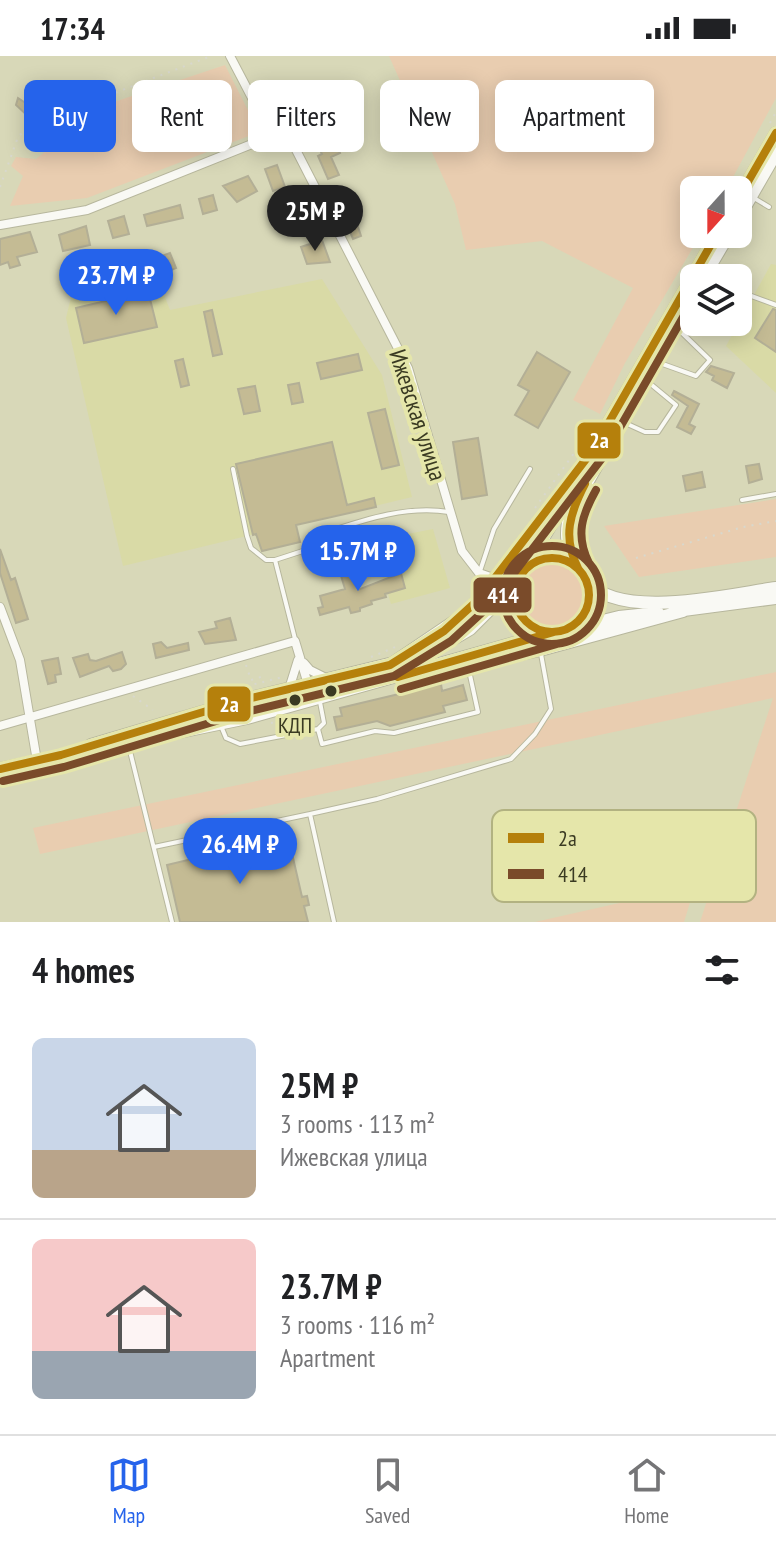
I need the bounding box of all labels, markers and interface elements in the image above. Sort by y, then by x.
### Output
text: 17:34 [40,9,105,48]
chip: Buy [24,80,116,152]
chip: Rent [132,80,232,152]
chip: Filters [248,80,364,152]
chip: New [380,80,479,152]
chip: Apartment [495,80,654,152]
north arrow [680,176,752,248]
map controls [680,176,752,336]
pin: 25M ₽ [259,185,371,253]
text: 25M ₽ [285,194,345,227]
pin: 23.7M ₽ [42,249,190,317]
text: 23.7M ₽ [77,258,155,291]
button: layers [680,264,752,336]
street label: Ижевская улица [382,345,454,485]
line badge: 2а [576,421,622,460]
text: 2а [589,426,609,454]
pin: 15.7M ₽ [284,525,432,593]
text: 15.7M ₽ [319,534,397,567]
line badge: 414 [472,576,533,614]
text: 414 [487,581,519,609]
unlabelled marker [323,683,339,699]
line badge: 2а [206,685,252,723]
text: 2а [219,690,239,718]
marker: КДП [287,692,303,708]
place label: КДП [278,711,312,739]
legend [492,810,756,902]
pin: 26.4M ₽ [166,818,314,886]
text: 2а [558,824,577,852]
text: 26.4M ₽ [201,827,279,860]
text: 414 [558,860,588,888]
text: 4 homes [32,948,135,992]
icon: filters [700,948,744,992]
text: 25M ₽ [280,1063,358,1107]
icon: home [96,1070,192,1166]
text: 3 rooms · 113 m² [280,1107,435,1140]
text: Ижевская улица [280,1140,428,1173]
text: 23.7M ₽ [280,1264,382,1308]
icon: home [96,1271,192,1367]
text: 3 rooms · 116 m² [280,1308,435,1341]
text: Apartment [280,1341,375,1374]
tab: Map [107,1453,151,1529]
tab: Saved [365,1453,410,1529]
tab: Home [624,1453,669,1529]

